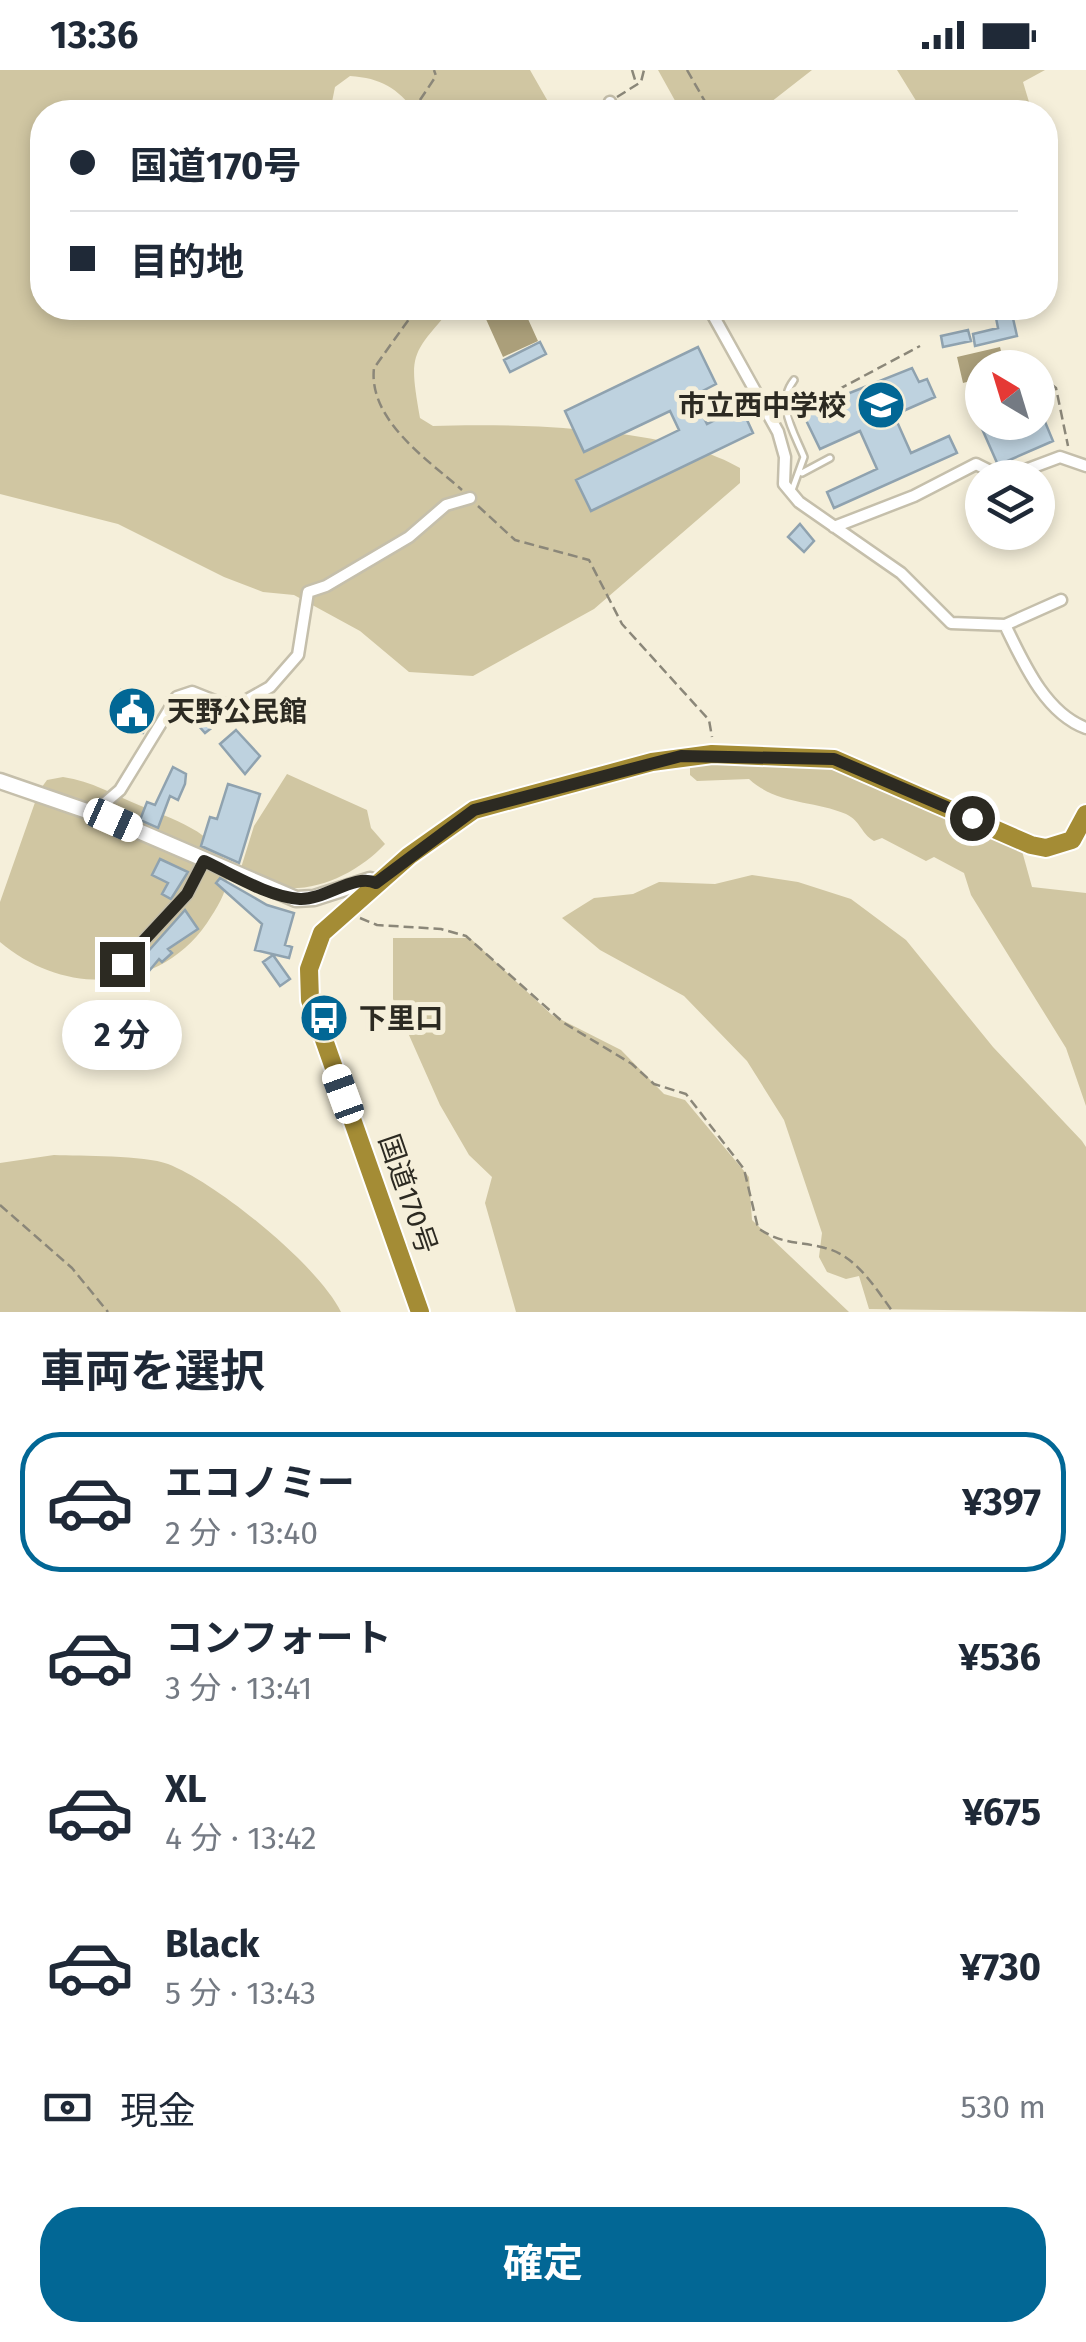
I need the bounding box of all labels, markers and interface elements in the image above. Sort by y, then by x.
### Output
text: 13:36 [50,12,138,58]
text: 国道170号 [130,143,301,189]
text: 目的地 [130,239,244,285]
north arrow [965,350,1055,440]
map controls [965,350,1055,550]
school or university icon: 市立西中学校 [855,379,907,431]
place label: 市立西中学校 [678,389,846,422]
button: layers [965,460,1055,550]
public building icon: 天野公民館 [106,685,158,737]
place label: 天野公民館 [167,695,307,728]
car [79,794,147,846]
route start [950,796,995,841]
route end [100,942,145,987]
bus stop icon: 下里口 [298,992,350,1044]
callout: 2 分 [62,999,182,1069]
place label: 下里口 [359,1002,443,1035]
text: 2 分 [94,1016,150,1054]
car [319,1061,367,1127]
street label: 国道170号 [372,1130,444,1258]
text: 車両を選択 [40,1345,265,1399]
icon: car [45,1457,135,1547]
text: エコノミー [165,1460,355,1506]
text: ¥397 [962,1479,1041,1525]
text: 2 分 · 13:40 [165,1514,318,1552]
icon: car [45,1612,135,1702]
text: コンフォート [165,1615,392,1661]
text: ¥536 [959,1634,1041,1680]
text: 3 分 · 13:41 [165,1669,312,1707]
text: XL [165,1766,207,1812]
icon: car [45,1767,135,1857]
text: ¥675 [962,1789,1041,1835]
text: 4 分 · 13:42 [165,1819,317,1857]
text: Black [165,1921,260,1967]
icon: car [45,1922,135,2012]
text: ¥730 [960,1944,1041,1990]
text: 5 分 · 13:43 [165,1974,316,2012]
icon: cash [40,2080,95,2135]
text: 現金 [120,2088,196,2134]
text: 530 m [960,2088,1046,2126]
button: 確定 [40,2207,1046,2322]

